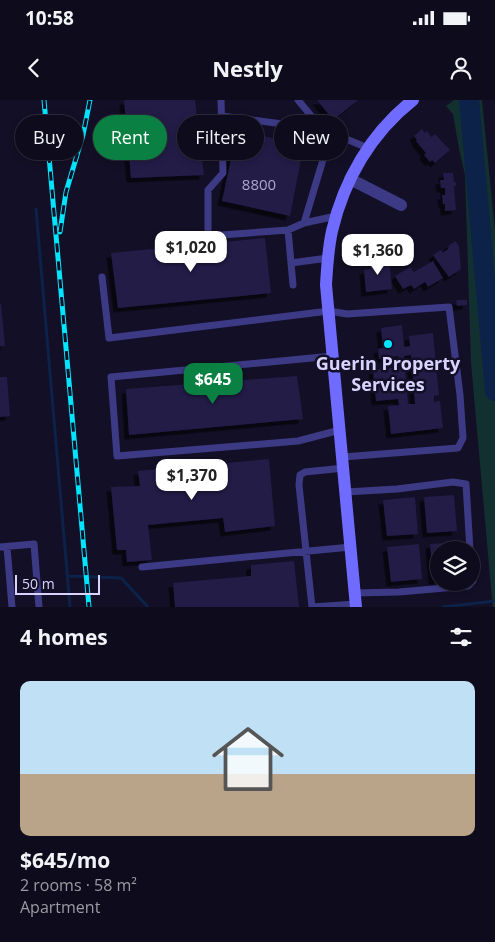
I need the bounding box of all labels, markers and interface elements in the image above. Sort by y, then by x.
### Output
text: 10:58 [25,5,74,31]
text: Nestly [212,53,283,83]
icon: back [20,54,48,82]
icon: person [447,54,475,82]
chip: Buy [15,115,83,160]
chip: Rent [93,115,167,160]
chip: Filters [177,115,264,160]
chip: New [274,115,348,160]
house number: 8800 [242,174,276,194]
pin: $1,020 [150,230,232,273]
pin: $1,360 [337,234,419,276]
text: $1,020 [166,236,216,258]
text: $1,360 [353,239,403,261]
marker: Guerin Property Services [382,338,394,350]
place label: Guerin Property Services [316,351,461,396]
pin: $645 [183,362,243,405]
text: $645 [195,368,231,390]
pin: $1,370 [151,458,233,501]
text: $1,370 [167,464,217,486]
map controls [430,541,480,591]
button: layers [430,541,480,591]
scale bar [15,572,100,595]
text: 50 m [22,574,55,593]
text: 4 homes [20,623,108,651]
icon: filters [447,623,475,651]
icon: home [203,714,293,804]
text: $645/mo [20,846,110,874]
text: 2 rooms · 58 m² [20,874,137,896]
text: Apartment [20,896,100,918]

